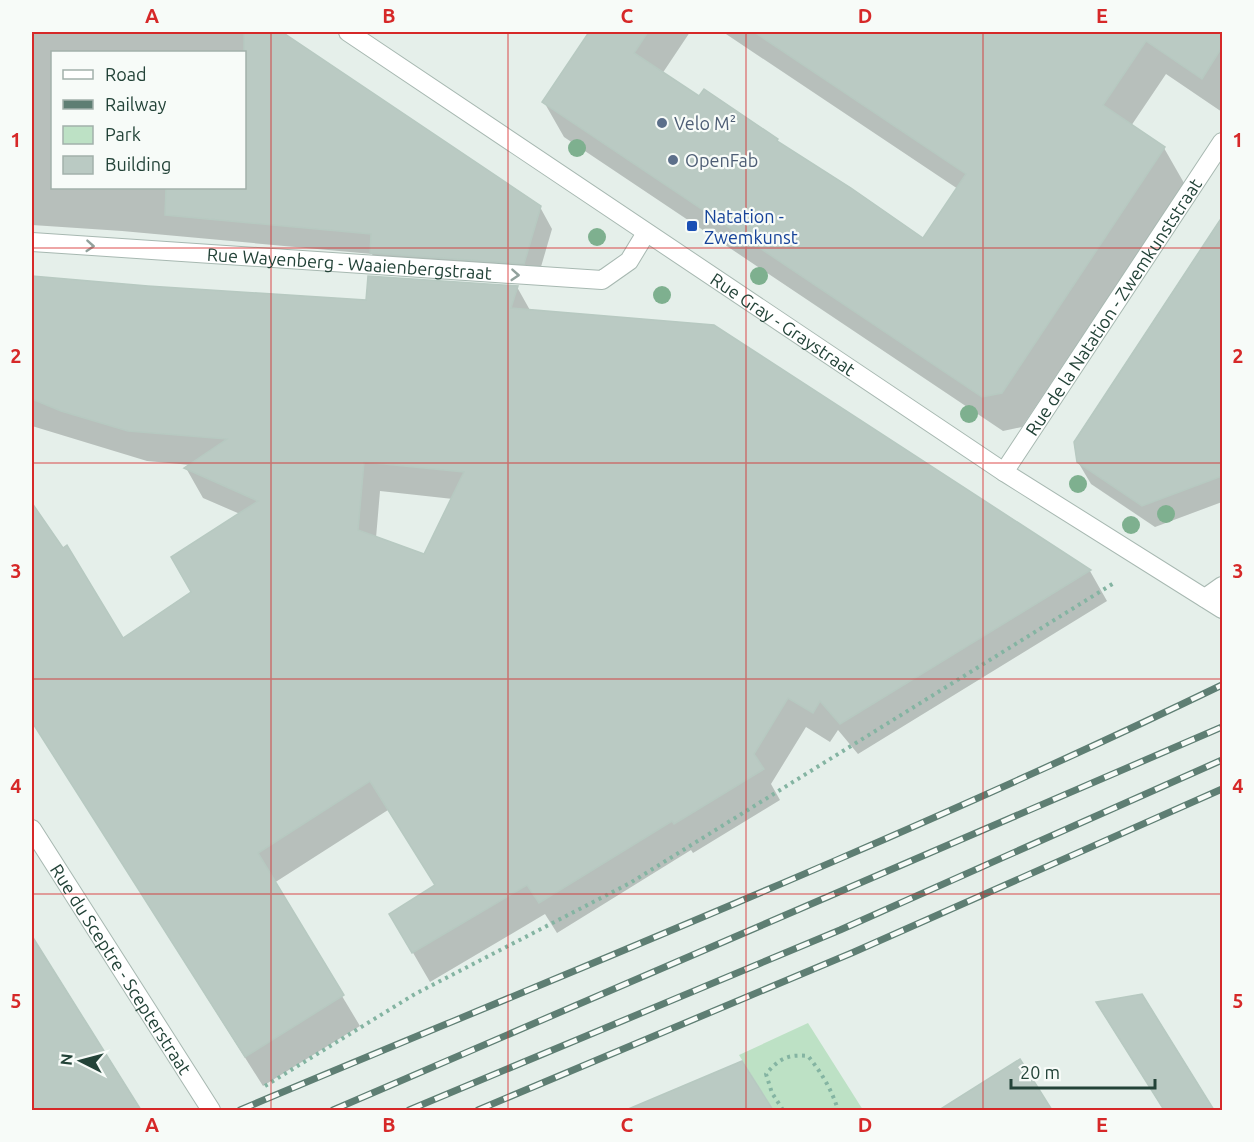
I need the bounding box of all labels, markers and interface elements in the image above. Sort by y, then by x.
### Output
text: A [145,4,159,27]
text: B [382,4,396,27]
text: C [621,4,634,27]
text: D [858,4,872,27]
text: E [1096,4,1108,27]
legend [51,51,246,189]
text: Road [105,64,147,84]
text: Railway [105,94,167,114]
place label: Velo M² [674,113,736,133]
marker: Velo M² [655,116,669,130]
text: Park [105,124,141,144]
text: 1 [10,128,22,151]
text: 1 [1232,128,1244,151]
place label: OpenFab [685,150,758,170]
marker: OpenFab [666,153,680,167]
text: Building [105,154,171,174]
street label: Rue de la Natation - Zwemkunststraat [1021,175,1205,439]
place label: Natation - Zwemkunst [704,206,798,247]
marker: Natation - Zwemkunst [685,219,699,233]
one-way arrow [85,239,94,252]
street label: Rue Wayenberg - Waaienbergstraat [206,244,492,283]
one-way arrow [510,268,519,281]
street label: Rue Gray - Graystraat [707,268,859,379]
text: 2 [10,344,22,367]
text: 2 [1232,344,1244,367]
text: 3 [10,559,22,582]
text: 3 [1232,559,1244,582]
text: 4 [10,774,22,797]
text: 4 [1232,774,1244,797]
street label: Rue du Sceptre - Scepterstraat [47,860,196,1078]
text: 5 [10,989,22,1012]
text: 5 [1232,989,1244,1012]
north arrow [51,1031,111,1091]
scale bar [1011,1052,1155,1090]
text: N [57,1053,76,1066]
text: 20 m [1020,1062,1060,1082]
text: A [145,1113,159,1136]
text: B [382,1113,396,1136]
text: C [621,1113,634,1136]
text: D [858,1113,872,1136]
text: E [1096,1113,1108,1136]

